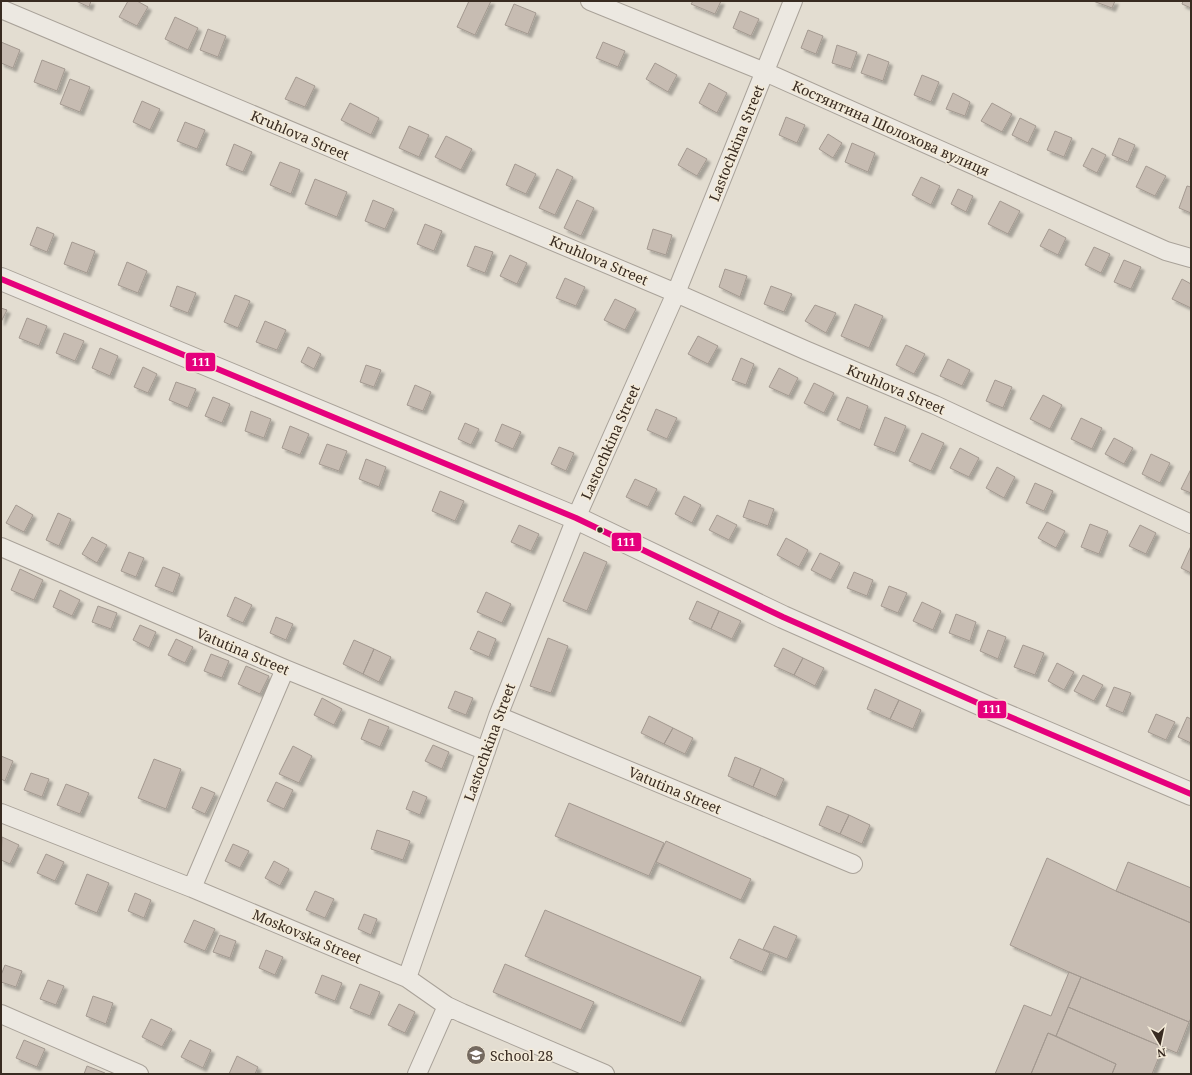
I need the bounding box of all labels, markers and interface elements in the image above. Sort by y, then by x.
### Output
street label: Костянтина Шолохова вулиця [789,76,993,180]
street label: Lastochkina Street [704,82,768,204]
street label: Kruhlova Street [248,106,352,164]
street label: Kruhlova Street [547,231,651,289]
line badge: 111 [185,352,216,372]
text: 111 [192,354,210,369]
street label: Kruhlova Street [844,360,948,418]
street label: Lastochkina Street [576,381,644,502]
unlabelled marker [595,525,605,535]
line badge: 111 [611,532,642,552]
text: 111 [617,534,635,549]
street label: Vatutina Street [194,623,292,679]
street label: Lastochkina Street [459,680,519,804]
line badge: 111 [977,700,1007,719]
text: 111 [983,701,1001,716]
street label: Vatutina Street [626,762,724,818]
street label: Moskovska Street [250,904,364,968]
north arrow [1140,1023,1180,1063]
school or university icon: School 28 [465,1044,487,1066]
text: N [1156,1045,1167,1062]
place label: School 28 [490,1046,553,1065]

